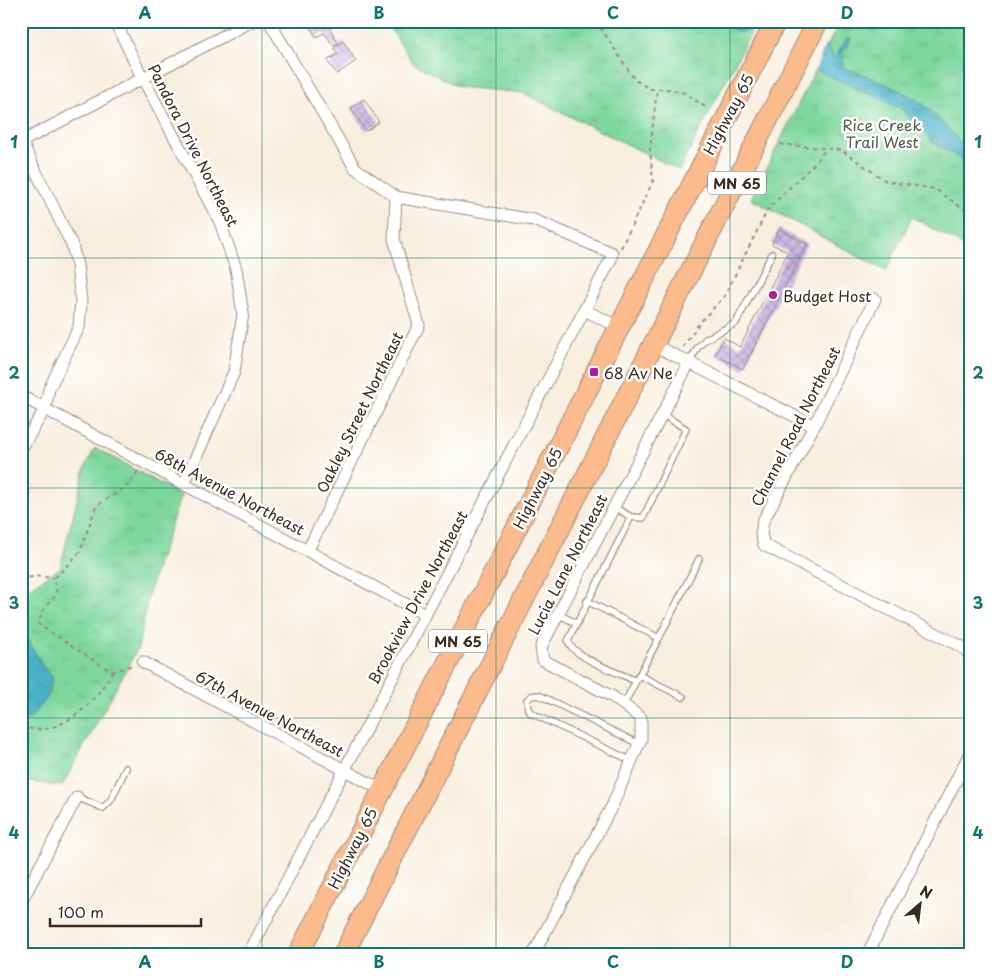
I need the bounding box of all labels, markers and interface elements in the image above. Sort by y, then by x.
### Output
text: A [139,0,152,24]
text: B [374,0,385,24]
text: C [607,0,619,24]
text: D [841,0,853,24]
street label: Pandora Drive Northeast [143,60,245,230]
street label: Highway 65 [697,69,759,159]
park label: Rice Creek Trail West [842,113,922,153]
text: 1 [10,129,18,153]
text: 1 [974,129,982,153]
road number: MN 65 [708,172,766,194]
place label: Budget Host [783,284,871,307]
marker: Budget Host [767,289,779,301]
street label: Oakley Street Northeast [310,328,408,496]
street label: Channel Road Northeast [745,342,845,510]
text: 2 [8,360,20,384]
text: 2 [972,360,984,384]
place label: 68 Av Ne [604,361,673,384]
marker: 68 Av Ne [588,366,600,378]
street label: 68th Avenue Northeast [151,442,309,540]
street label: Highway 65 [507,443,567,533]
street label: Lucia Lane Northeast [522,490,612,638]
street label: Brookview Drive Northeast [361,506,473,688]
text: 3 [9,590,19,614]
text: 3 [973,590,983,614]
road number: MN 65 [429,630,487,652]
street label: 67th Avenue Northeast [192,664,348,762]
street label: Highway 65 [322,803,382,893]
text: 4 [9,820,20,844]
text: 4 [973,820,984,844]
north arrow [894,878,944,928]
text: N [917,880,936,904]
scale bar [50,896,201,928]
text: 100 m [58,900,104,923]
text: A [139,949,152,973]
text: B [374,949,385,973]
text: C [607,949,619,973]
text: D [841,949,853,973]

